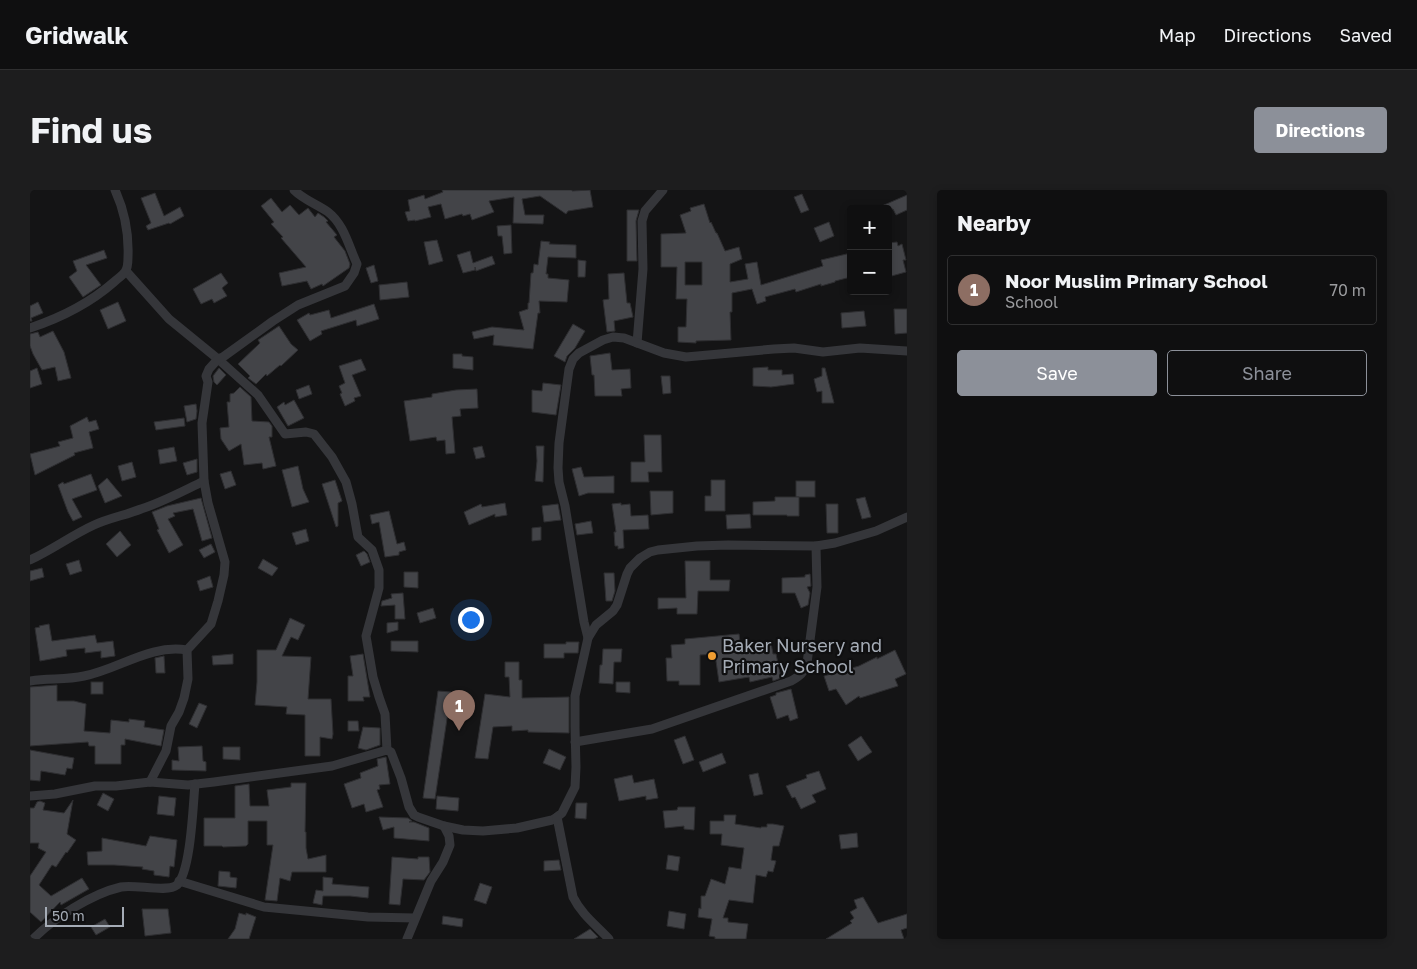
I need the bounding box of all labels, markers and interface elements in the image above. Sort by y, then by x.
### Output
text: Gridwalk [25,20,129,49]
text: Map [1159,24,1195,46]
text: Directions [1223,24,1311,46]
text: Saved [1339,24,1392,46]
button: Directions [1254,107,1387,153]
text: Find us [30,109,152,151]
map controls [847,205,892,295]
button: + [847,205,892,250]
text: Nearby [957,210,1031,236]
button: − [847,250,892,295]
text: Noor Muslim Primary School [1005,269,1268,292]
text: 1 [970,280,978,300]
text: 70 m [1329,280,1366,300]
text: School [1005,292,1058,312]
button: Save [957,350,1157,396]
button: Share [1167,350,1367,396]
your location [458,607,484,633]
place label: Baker Nursery and Primary School [722,634,882,677]
marker: Baker Nursery and Primary School [706,650,718,662]
pin: 1 [443,690,475,731]
scale bar [45,904,124,927]
text: 50 m [52,907,85,924]

